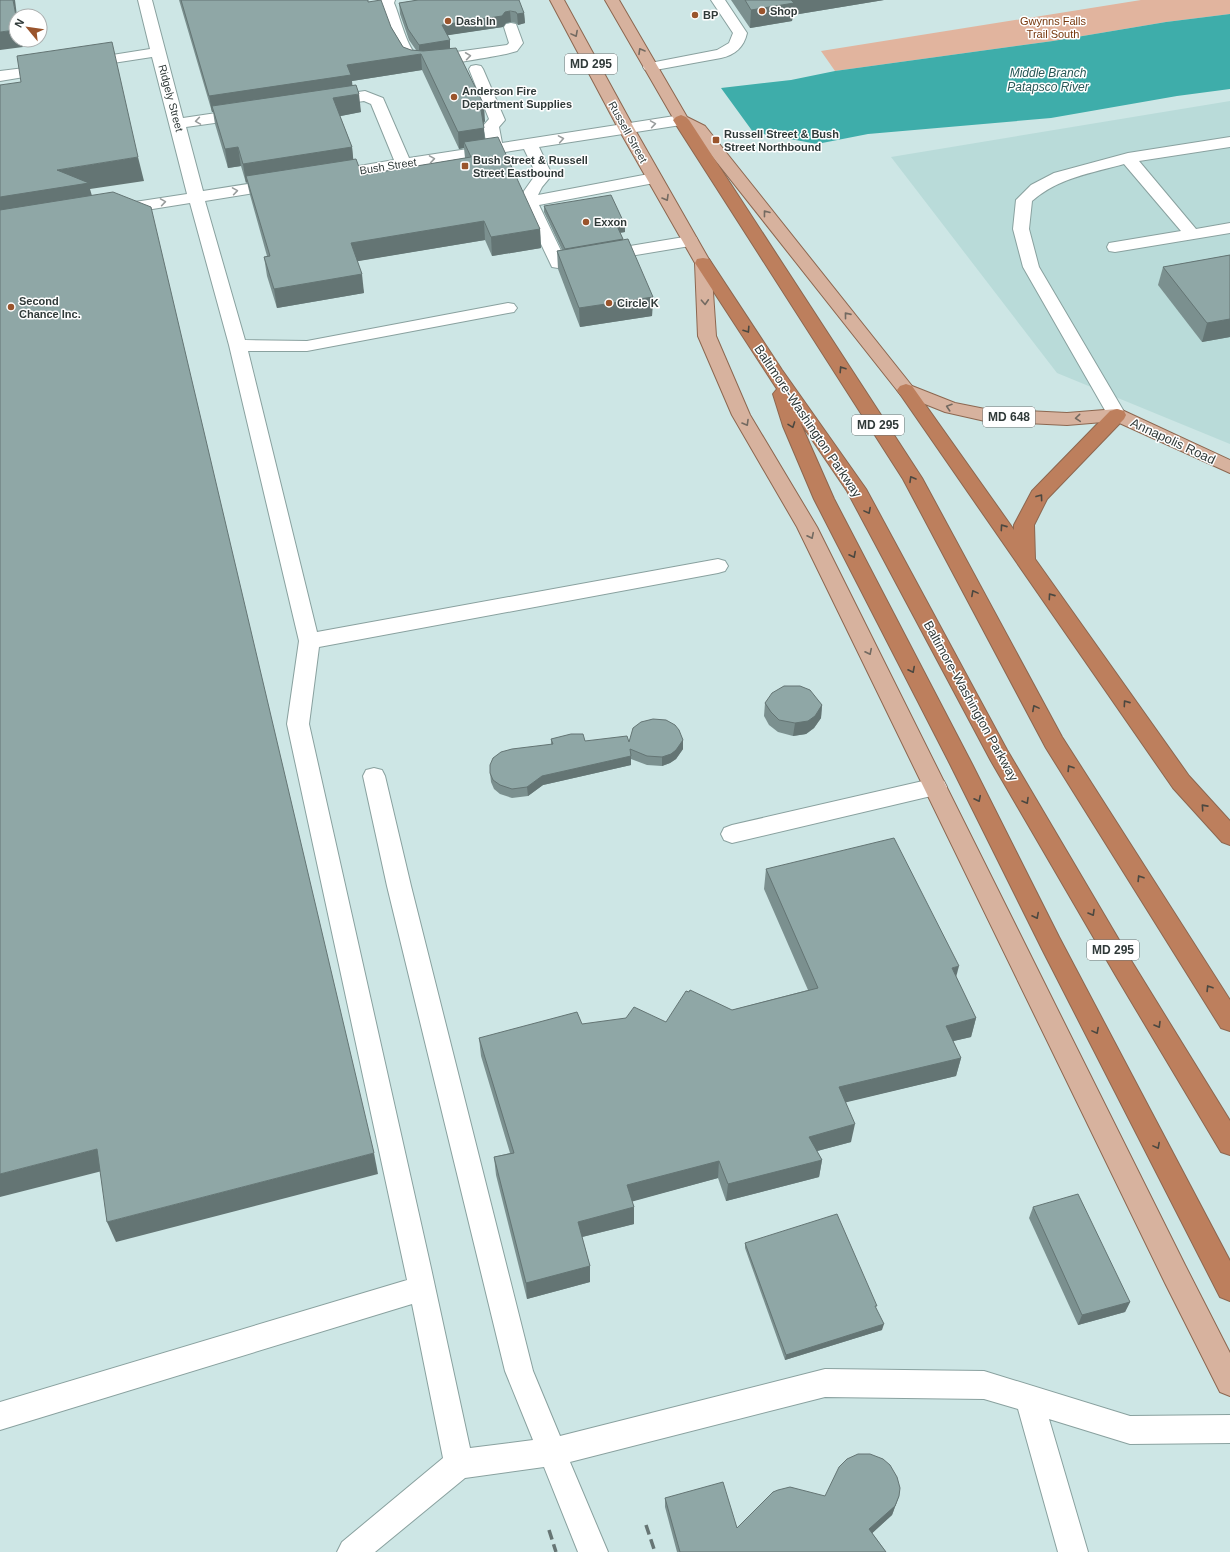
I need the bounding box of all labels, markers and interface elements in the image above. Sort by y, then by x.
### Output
place label: Shop [770,5,798,17]
marker: Shop [757,6,767,16]
north arrow [8,8,48,48]
place label: BP [703,9,718,21]
marker: BP [690,10,700,20]
place label: Dash In [456,15,496,27]
park label: Gwynns Falls Trail South [1020,15,1087,40]
marker: Dash In [443,16,453,26]
text: N [12,17,26,30]
one-way arrow [571,30,578,38]
one-way arrow [638,48,646,55]
one-way arrow [465,52,471,61]
road number: MD 295 [565,54,617,74]
street label: Ridgely Street [156,63,186,133]
water label: Middle Branch Patapsco River [1007,66,1090,94]
place label: Anderson Fire Department Supplies [462,85,572,110]
marker: Anderson Fire Department Supplies [449,92,459,102]
street label: Russell Street [606,99,650,165]
one-way arrow [195,116,201,125]
one-way arrow [650,120,656,129]
place label: Russell Street & Bush Street Northbound [724,128,839,153]
marker: Russell Street & Bush Street Northbound [711,135,721,145]
one-way arrow [557,136,564,144]
place label: Bush Street & Russell Street Eastbound [473,154,588,179]
one-way arrow [429,155,435,164]
street label: Bush Street [359,156,417,176]
marker: Bush Street & Russell Street Eastbound [460,161,470,171]
one-way arrow [232,187,238,196]
one-way arrow [661,194,669,201]
one-way arrow [160,198,166,207]
one-way arrow [764,211,771,218]
place label: Exxon [594,216,627,228]
marker: Exxon [581,217,591,227]
place label: Second Chance Inc. [19,295,81,320]
place label: Circle K [617,297,659,309]
marker: Circle K [604,298,614,308]
one-way arrow [701,299,709,305]
marker: Second Chance Inc. [6,302,16,312]
one-way arrow [845,313,852,320]
one-way arrow [742,326,749,333]
street label: Baltimore-Washington Parkway [751,342,865,501]
one-way arrow [840,367,847,374]
one-way arrow [946,403,953,411]
road number: MD 648 [983,407,1035,427]
one-way arrow [1075,414,1081,423]
road number: MD 295 [852,415,904,435]
street label: Annapolis Road [1128,415,1218,467]
one-way arrow [742,419,749,426]
one-way arrow [787,421,795,428]
one-way arrow [910,476,917,483]
one-way arrow [1035,494,1042,501]
one-way arrow [863,507,871,514]
one-way arrow [1001,525,1008,532]
one-way arrow [806,531,814,539]
one-way arrow [848,551,855,558]
one-way arrow [971,590,979,597]
one-way arrow [1049,594,1056,601]
street label: Baltimore-Washington Parkway [921,618,1022,784]
one-way arrow [864,648,872,655]
one-way arrow [908,666,915,674]
one-way arrow [1123,700,1131,707]
one-way arrow [1033,705,1040,712]
one-way arrow [1067,765,1075,772]
one-way arrow [973,795,981,802]
one-way arrow [1021,797,1028,804]
one-way arrow [1201,804,1208,812]
one-way arrow [1137,875,1144,882]
one-way arrow [1087,909,1094,916]
one-way arrow [1031,911,1039,919]
road number: MD 295 [1087,940,1139,960]
one-way arrow [1206,985,1214,992]
one-way arrow [1153,1021,1161,1028]
one-way arrow [1091,1027,1099,1034]
one-way arrow [1152,1142,1159,1149]

